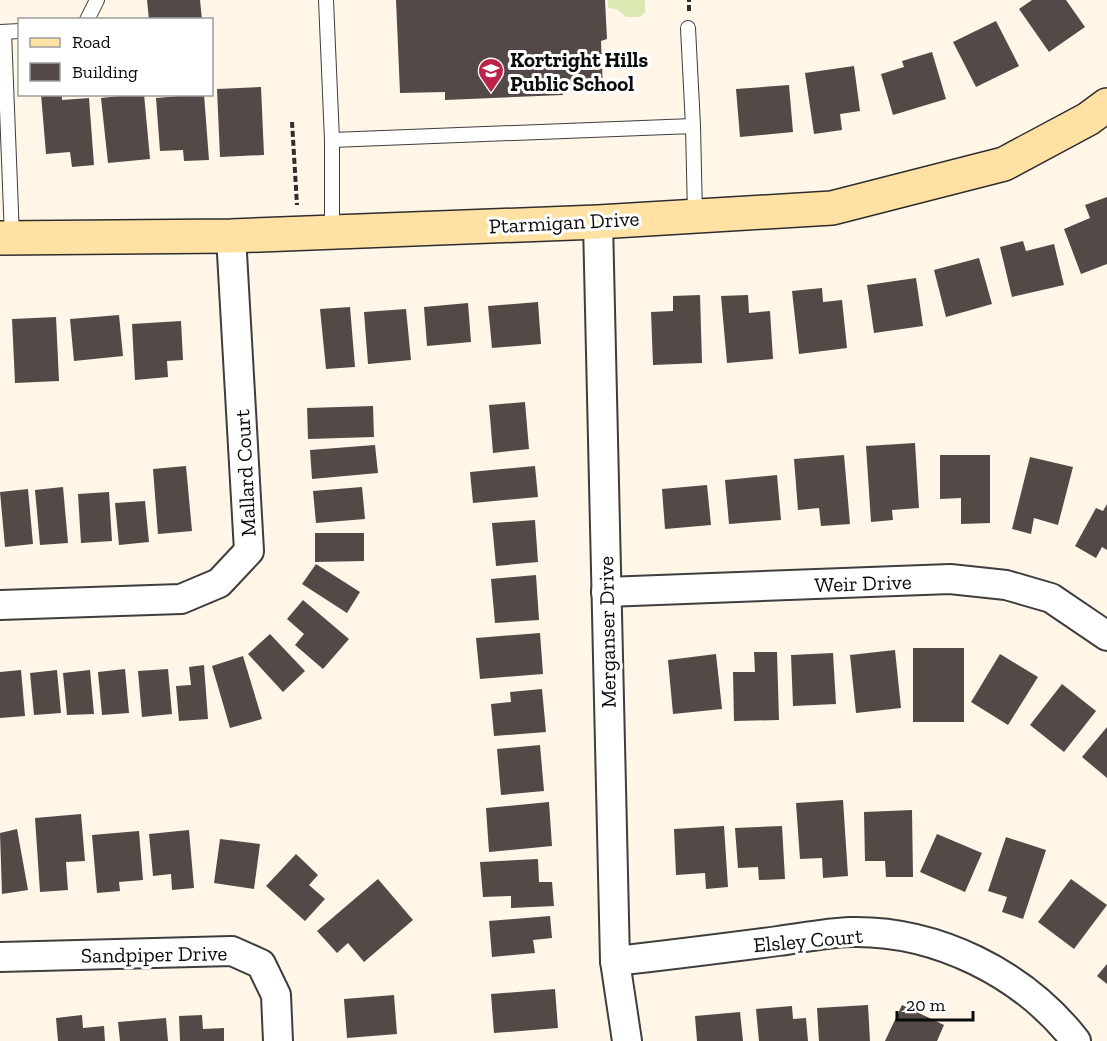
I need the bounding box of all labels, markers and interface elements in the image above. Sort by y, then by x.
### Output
legend [18,18,213,96]
text: Road [72,31,111,53]
place label: Kortright Hills Public School [510,47,649,96]
school or university icon: Kortright Hills Public School [476,56,506,94]
text: Building [72,61,138,83]
street label: Ptarmigan Drive [488,206,640,238]
street label: Mallard Court [229,408,261,537]
street label: Merganser Drive [593,556,621,708]
street label: Weir Drive [814,569,912,597]
street label: Elsley Court [752,923,864,957]
street label: Sandpiper Drive [81,940,228,968]
scale bar [897,984,974,1022]
text: 20 m [906,994,946,1016]

